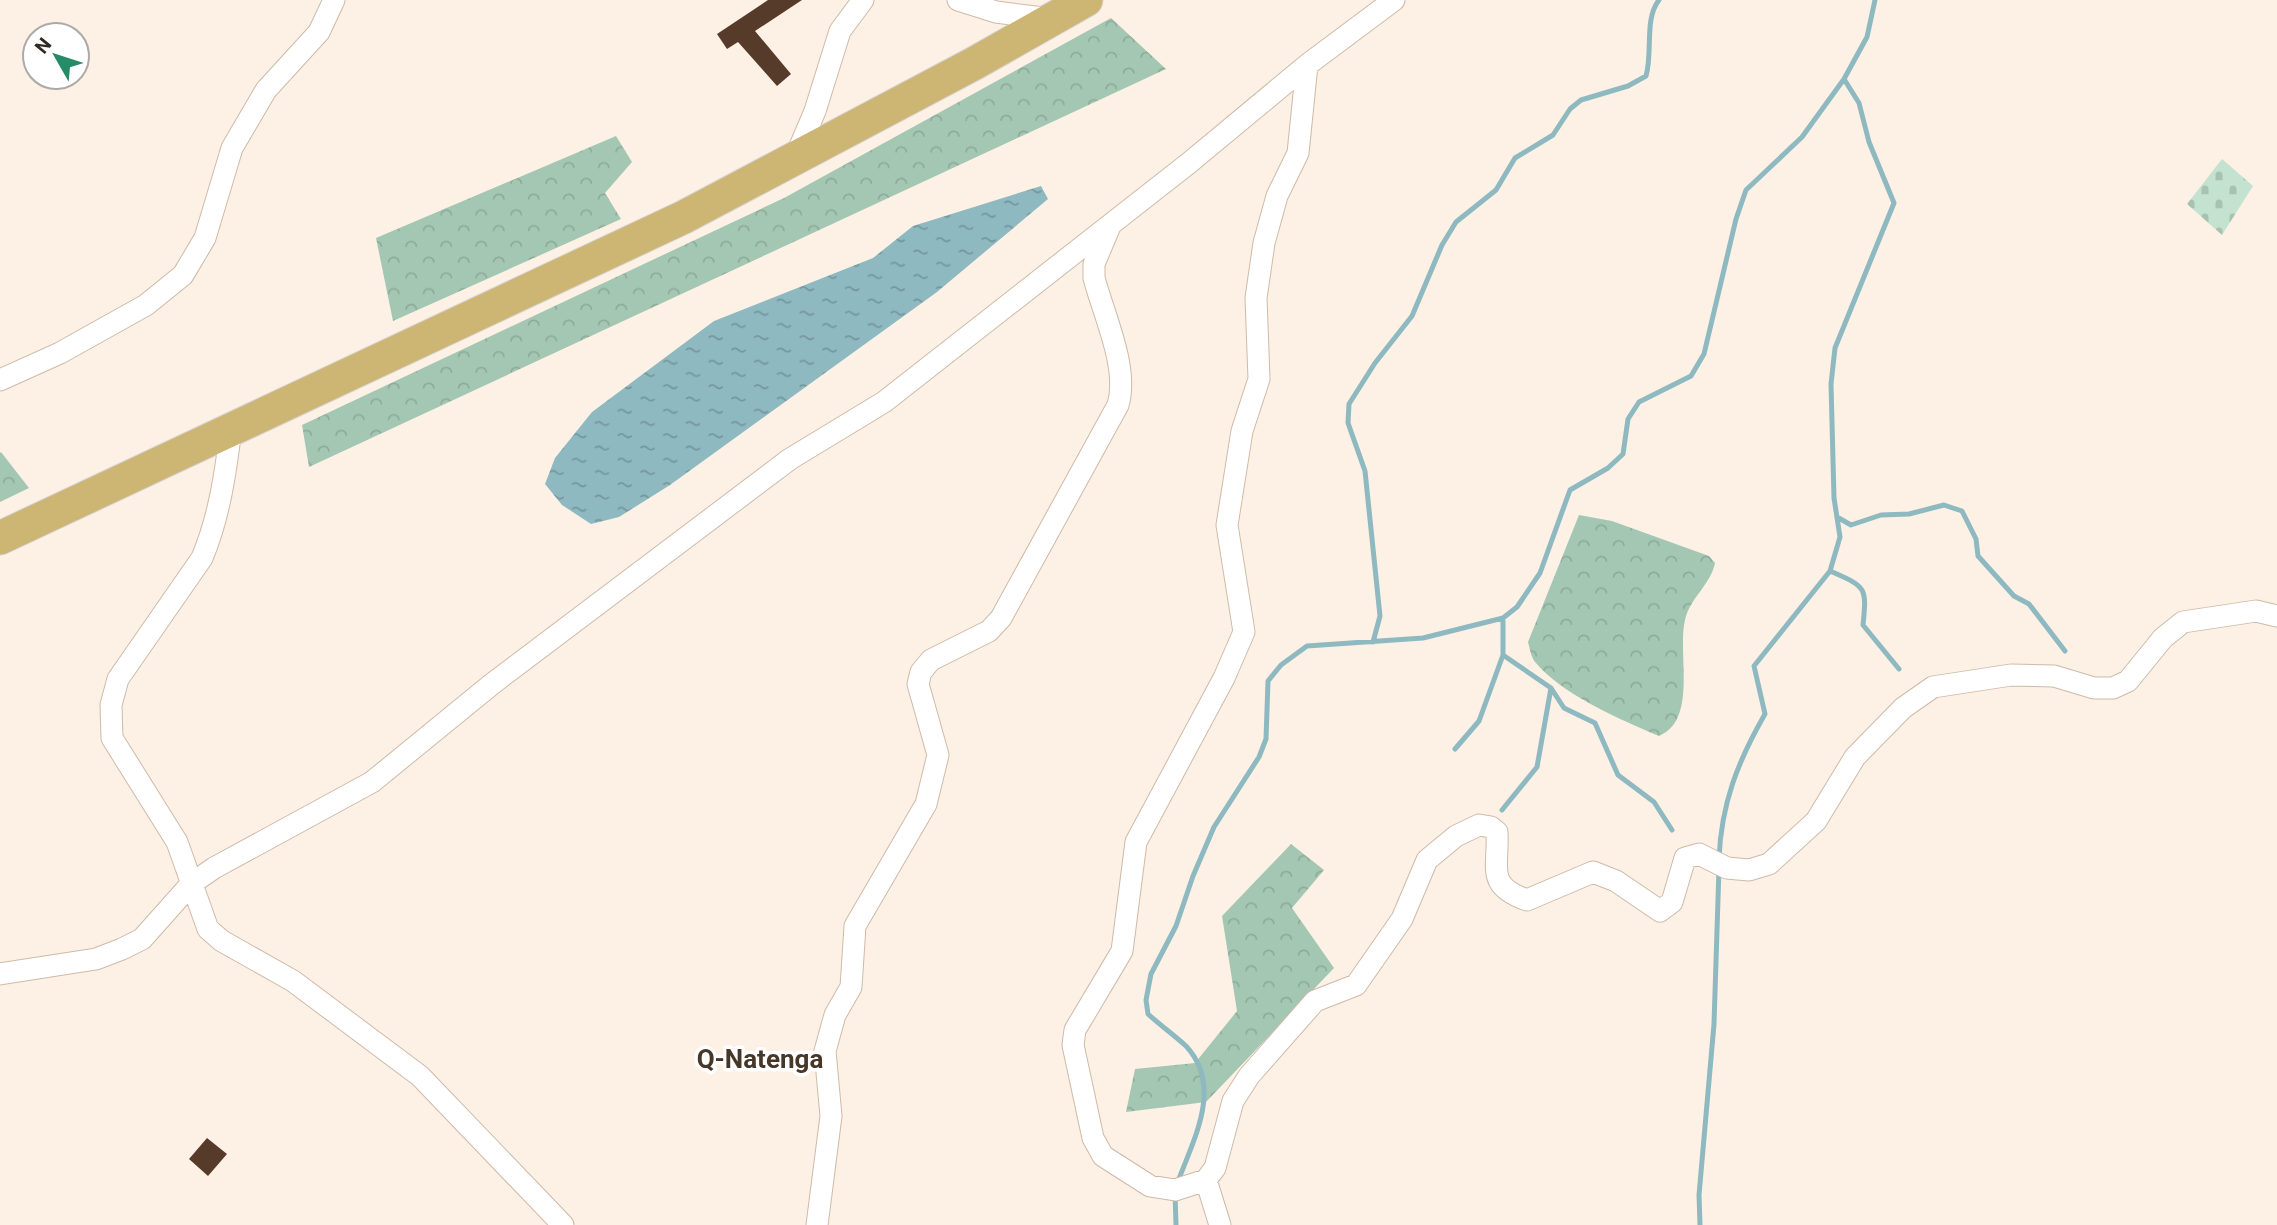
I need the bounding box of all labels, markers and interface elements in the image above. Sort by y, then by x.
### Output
north arrow [21,21,91,91]
text: N [30,33,56,58]
district label: Q-Natenga [697,1044,823,1074]

